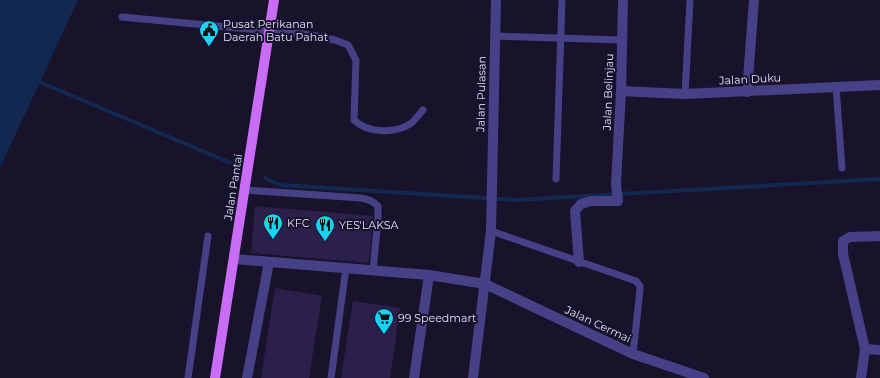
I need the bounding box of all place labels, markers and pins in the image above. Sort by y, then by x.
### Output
place label: Pusat Perikanan Daerah Batu Pahat [223,17,329,44]
public building icon: Pusat Perikanan Daerah Batu Pahat [198,19,220,47]
restaurant icon: KFC [262,212,284,240]
restaurant icon: YES'LAKSA [314,214,336,242]
place label: KFC [287,216,310,230]
place label: YES'LAKSA [339,218,399,232]
supermarket icon: 99 Speedmart [373,307,395,335]
place label: 99 Speedmart [398,311,477,325]

